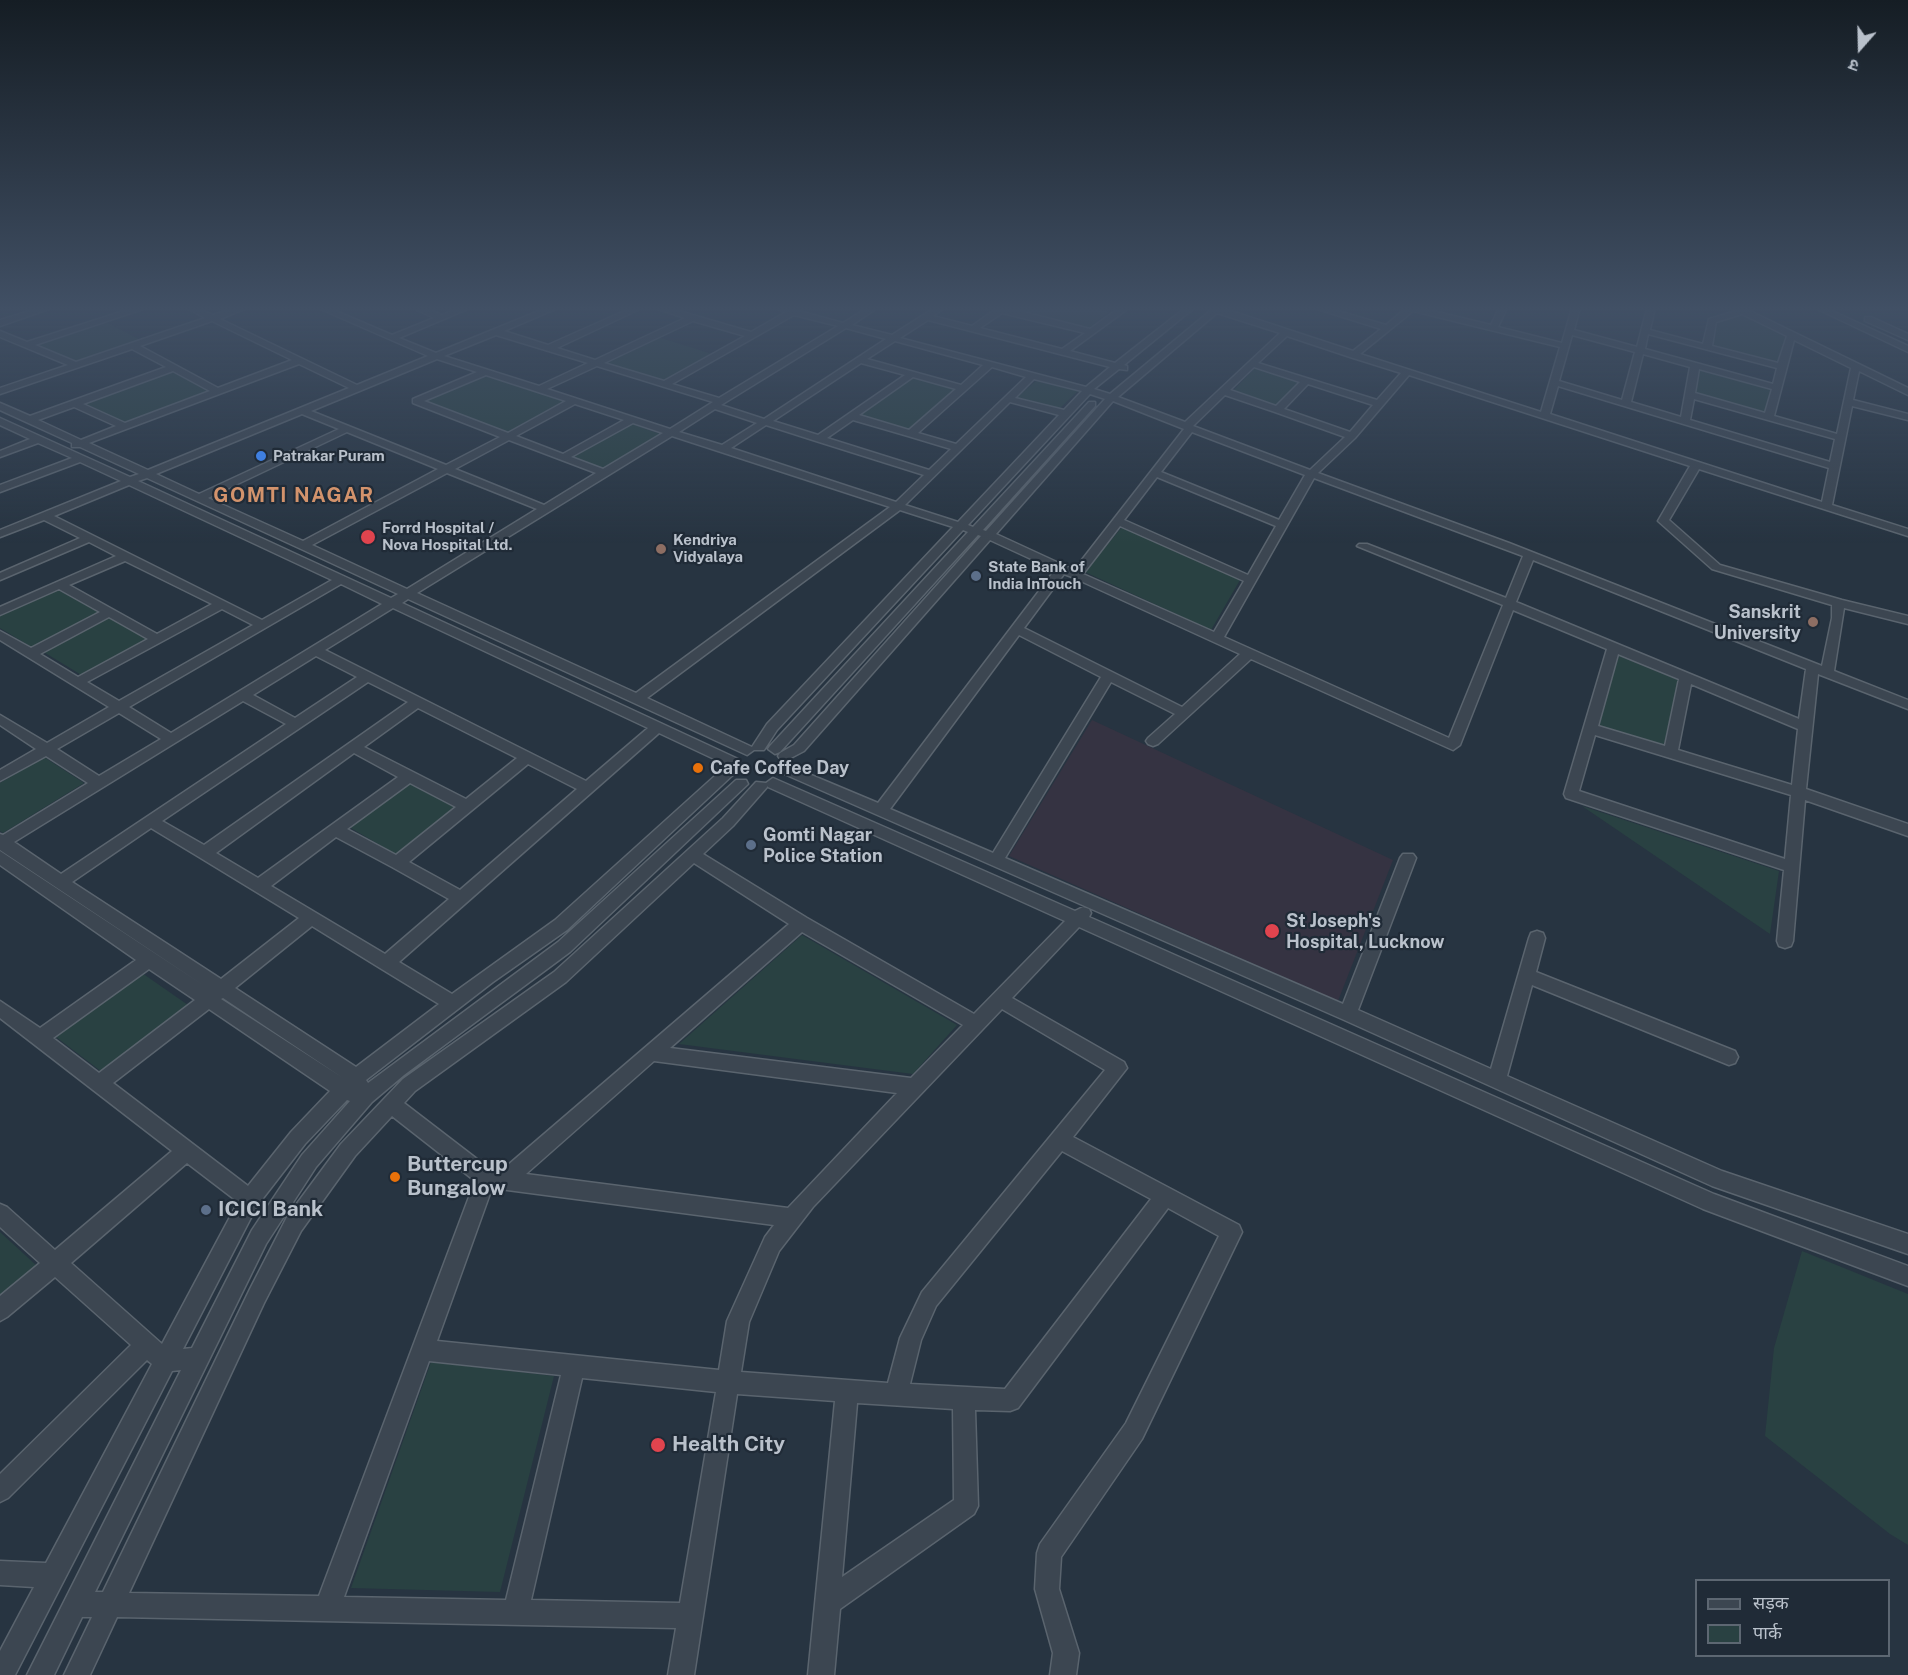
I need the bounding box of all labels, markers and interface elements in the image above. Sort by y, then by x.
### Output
north arrow [1830,18,1890,78]
text: उ [1846,55,1861,76]
place label: Patrakar Puram [273,447,385,465]
marker: Patrakar Puram [254,449,268,463]
district label: GOMTI NAGAR [213,484,375,508]
place label: Forrd Hospital / Nova Hospital Ltd. [382,519,513,554]
marker: Forrd Hospital / Nova Hospital Ltd. [359,528,377,546]
place label: Kendriya Vidyalaya [673,531,743,566]
marker: Kendriya Vidyalaya [654,542,668,556]
place label: State Bank of India InTouch [988,558,1085,593]
marker: State Bank of India InTouch [969,569,983,583]
place label: Sanskrit University [1714,601,1801,644]
marker: Sanskrit University [1806,615,1820,629]
place label: Cafe Coffee Day [710,757,849,779]
marker: Cafe Coffee Day [691,761,705,775]
place label: Gomti Nagar Police Station [763,824,883,866]
marker: Gomti Nagar Police Station [744,838,758,852]
place label: St Joseph's Hospital, Lucknow [1286,910,1444,952]
marker: St Joseph's Hospital, Lucknow [1263,922,1281,940]
place label: Buttercup Bungalow [407,1152,508,1202]
marker: Buttercup Bungalow [388,1170,402,1184]
place label: ICICI Bank [218,1197,323,1223]
marker: ICICI Bank [199,1203,213,1217]
place label: Health City [672,1432,785,1458]
marker: Health City [649,1436,667,1454]
legend [1695,1579,1890,1657]
text: सड़क [1753,1592,1789,1613]
text: पार्क [1753,1622,1782,1643]

